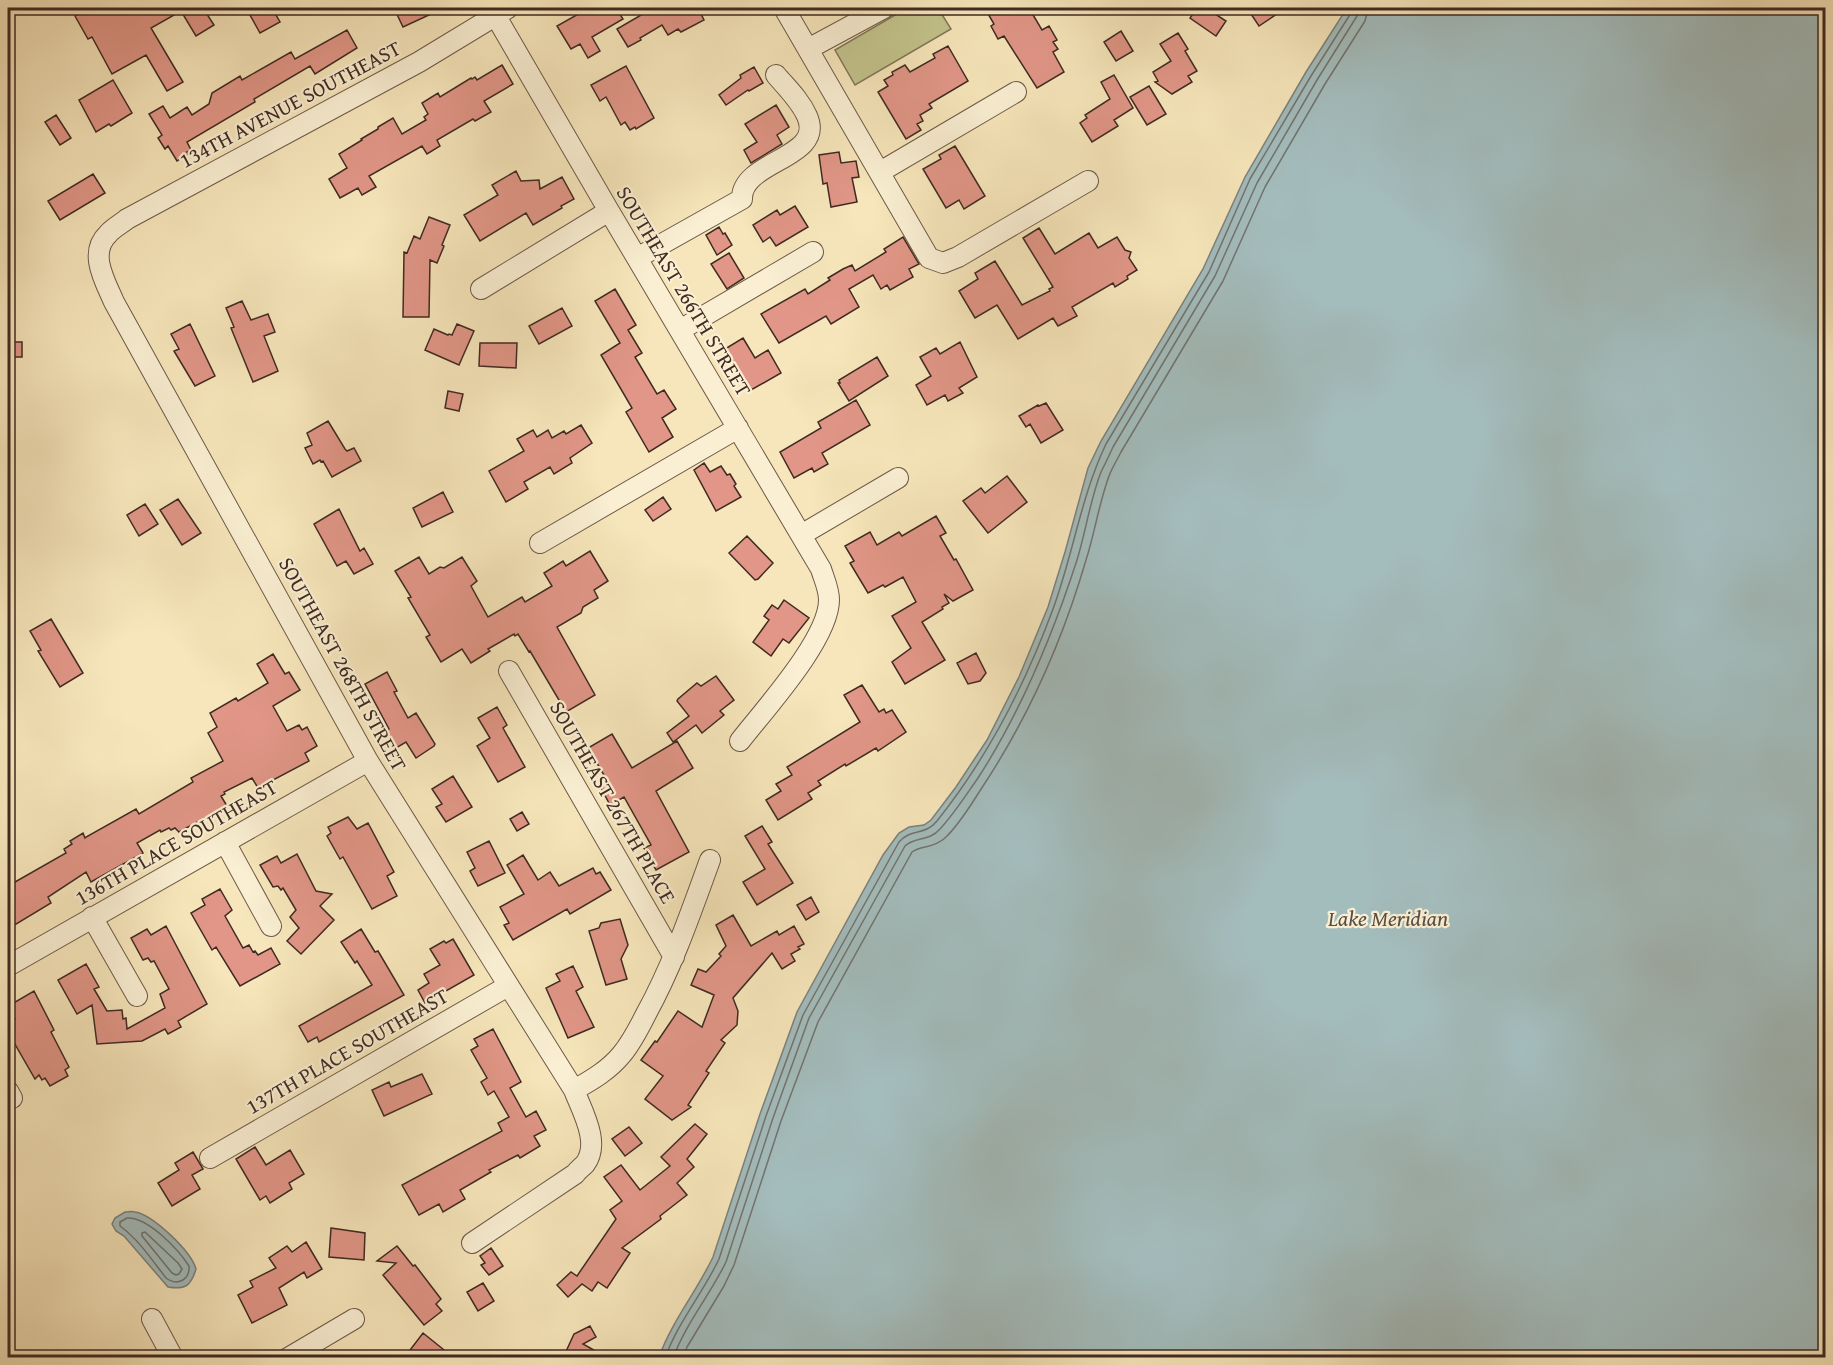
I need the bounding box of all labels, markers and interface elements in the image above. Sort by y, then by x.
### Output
street label: 134TH AVENUE SOUTHEAST [174,32,406,176]
street label: SOUTHEAST 266TH STREET [609,180,759,402]
street label: SOUTHEAST 268TH STREET [271,551,415,777]
street label: SOUTHEAST 267TH PLACE [542,695,684,909]
street label: 136TH PLACE SOUTHEAST [69,771,283,913]
water label: Lake Meridian [1327,902,1448,934]
street label: 137TH PLACE SOUTHEAST [240,980,454,1122]

